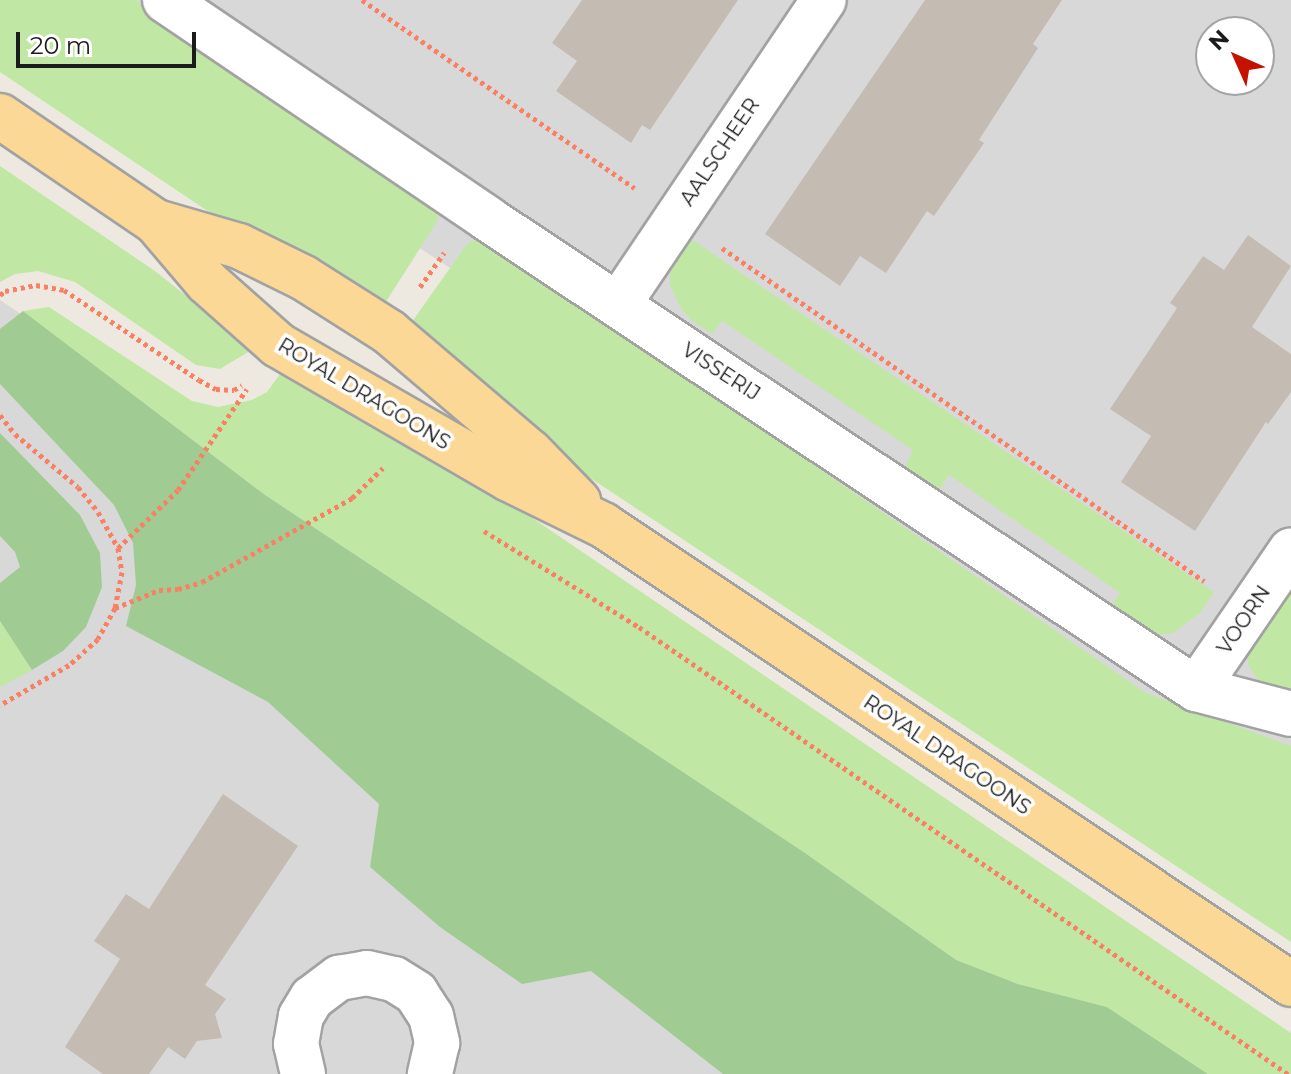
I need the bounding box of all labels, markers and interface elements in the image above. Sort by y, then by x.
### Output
scale bar [20,16,200,66]
north arrow [1195,16,1275,96]
text: N [1203,24,1235,56]
text: 20 m [30,31,91,60]
street label: AALSCHEER [675,94,765,210]
street label: ROYAL DRAGOONS [274,333,454,455]
street label: VISSERIJ [677,338,765,406]
street label: VOORN [1212,581,1276,659]
street label: ROYAL DRAGOONS [859,690,1035,820]

